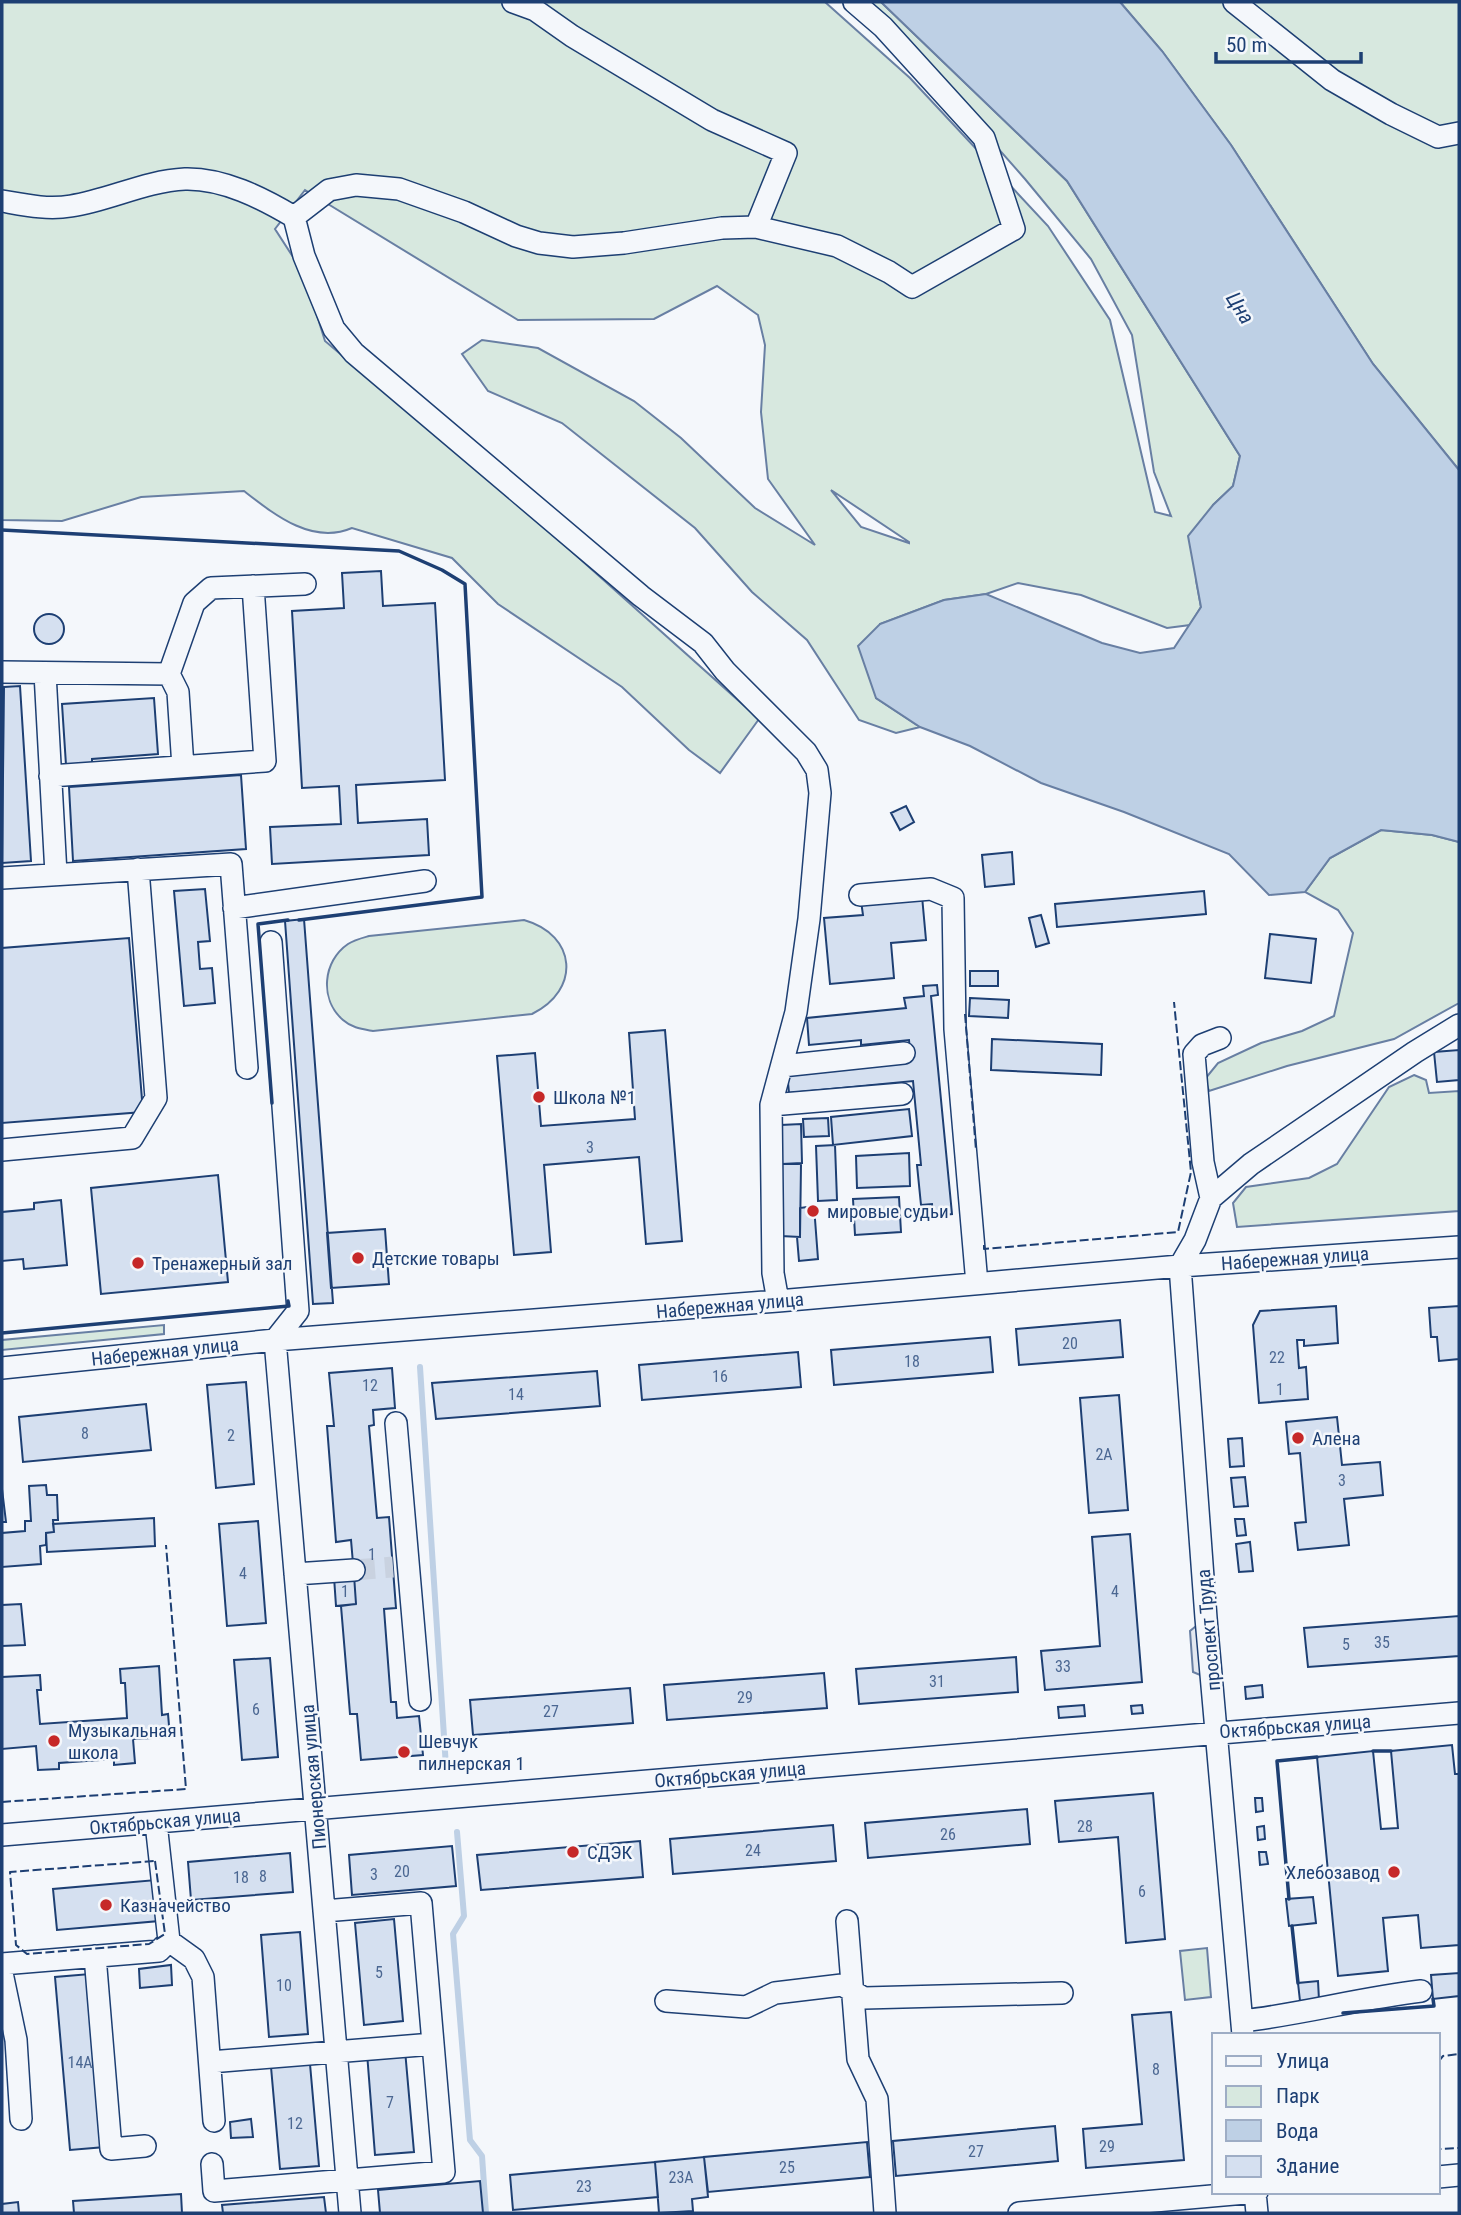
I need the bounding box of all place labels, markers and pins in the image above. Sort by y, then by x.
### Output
place label: Школа №1 [553,1086,636,1109]
marker: Школа №1 [531,1089,547,1105]
place label: мировые судьи [827,1200,949,1223]
marker: мировые судьи [805,1203,821,1219]
place label: Детские товары [372,1247,500,1270]
marker: Детские товары [350,1250,366,1266]
place label: Тренажерный зал [152,1252,293,1275]
marker: Тренажерный зал [130,1255,146,1271]
place label: Алена [1312,1427,1361,1450]
marker: Алена [1290,1430,1306,1446]
place label: Музыкальная школа [68,1719,177,1764]
place label: Шевчук пилнерская 1 [418,1730,525,1775]
marker: Музыкальная школа [46,1733,62,1749]
marker: Шевчук пилнерская 1 [396,1744,412,1760]
place label: СДЭК [587,1841,633,1864]
marker: СДЭК [565,1844,581,1860]
place label: Хлебозавод [1286,1861,1380,1884]
marker: Хлебозавод [1386,1864,1402,1880]
place label: Казначейство [120,1894,231,1917]
marker: Казначейство [98,1897,114,1913]

